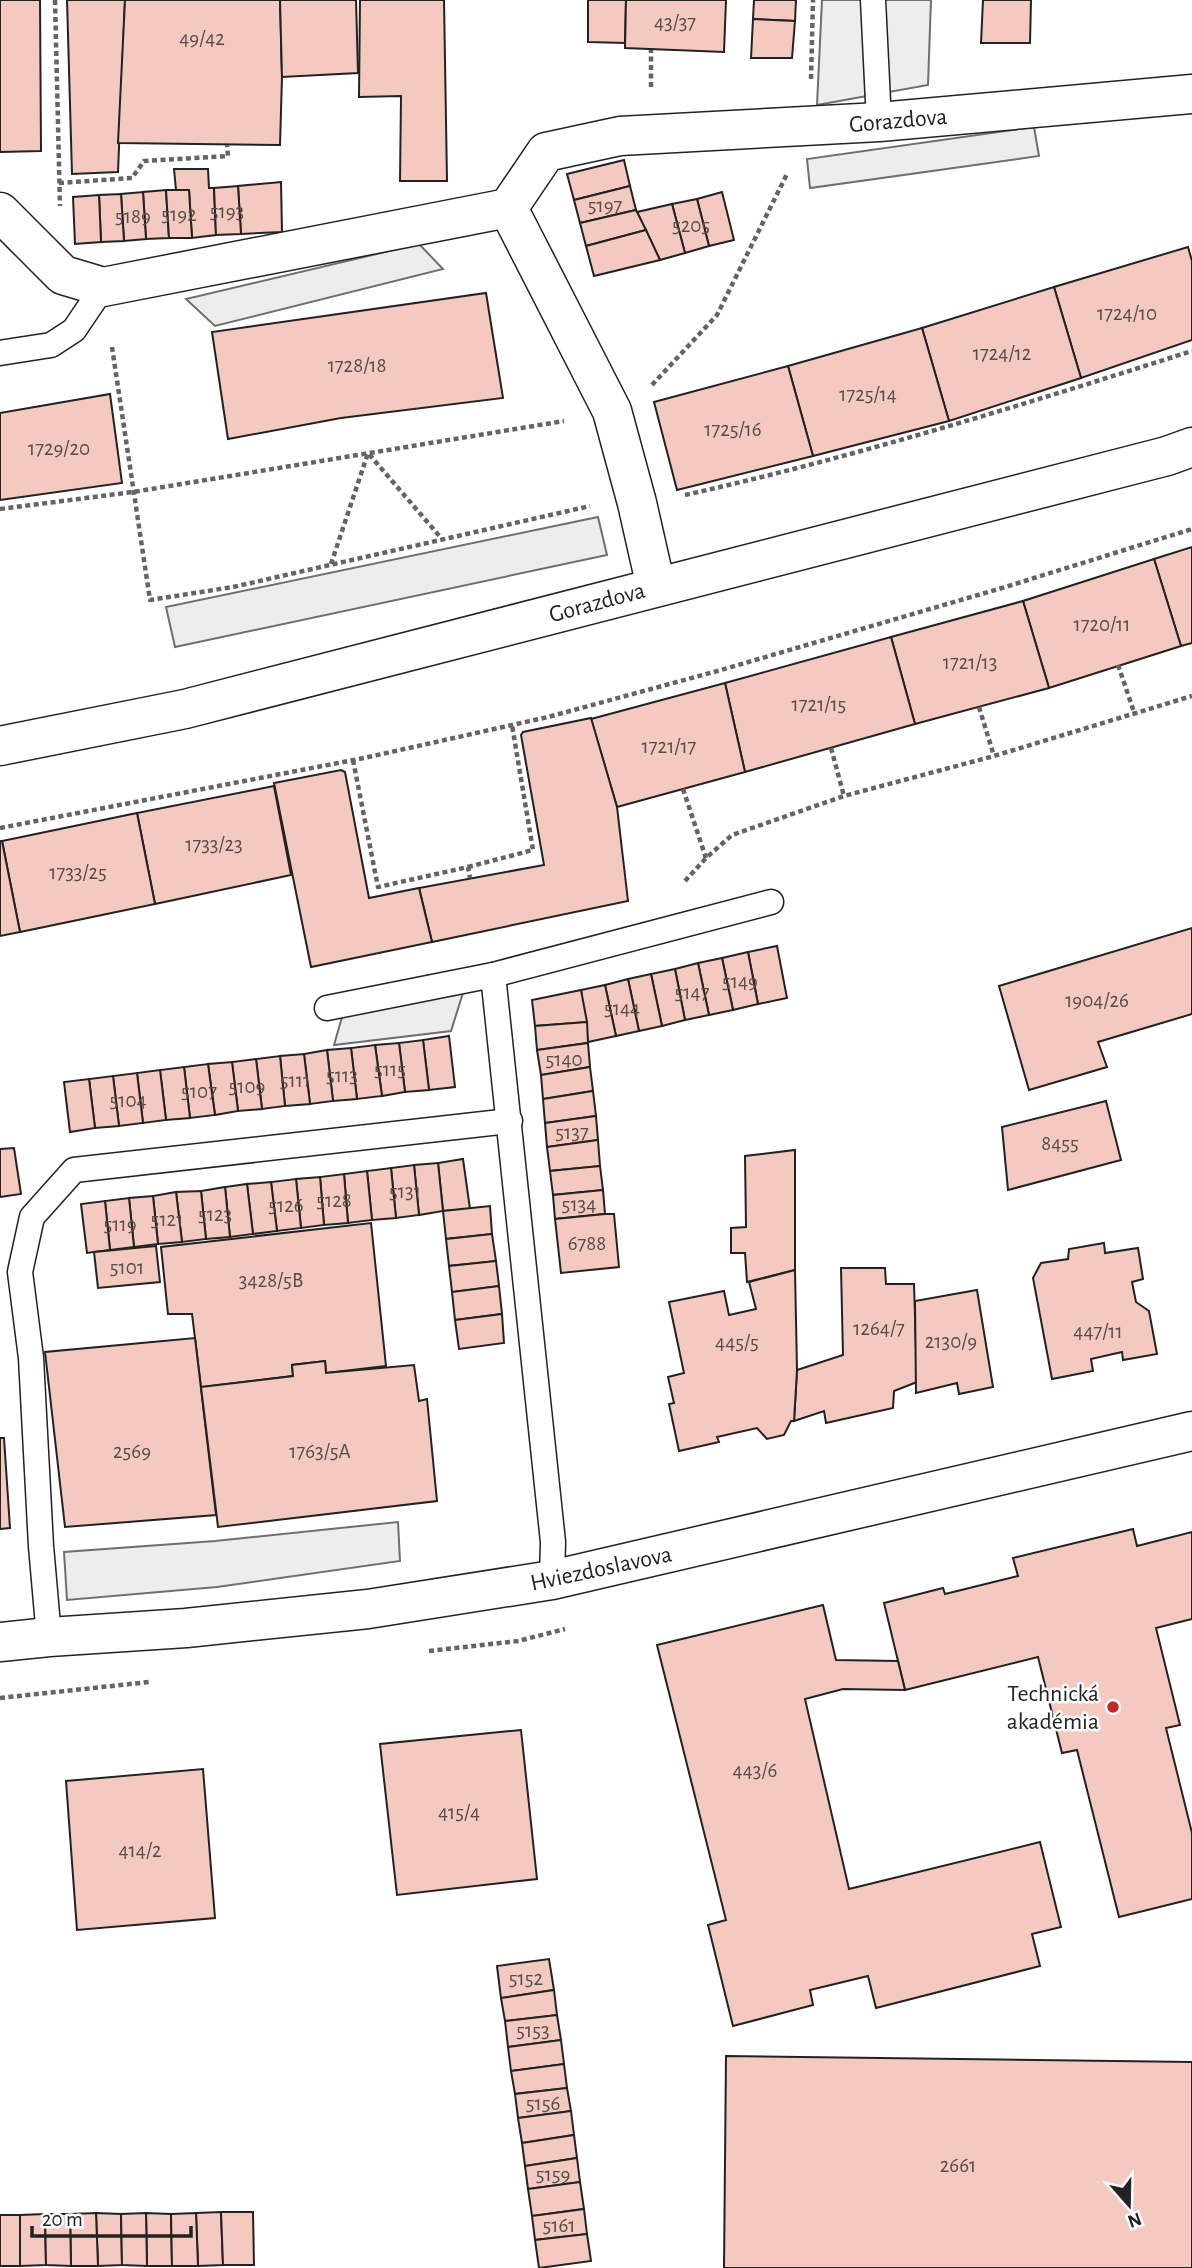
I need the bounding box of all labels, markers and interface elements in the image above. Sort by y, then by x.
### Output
house number: 43/37 [654,12,696,33]
house number: 49/42 [179,28,225,49]
street label: Gorazdova [848,105,948,137]
house number: 5197 [588,195,623,216]
house number: 5193 [210,201,244,222]
house number: 5192 [161,204,197,225]
house number: 5189 [115,206,151,227]
house number: 5205 [672,215,710,236]
house number: 1724/10 [1097,303,1157,324]
house number: 1724/12 [973,343,1031,364]
house number: 1728/18 [328,355,386,376]
house number: 1725/14 [839,384,897,405]
house number: 1725/16 [704,419,762,440]
house number: 1729/20 [28,438,90,459]
street label: Gorazdova [547,579,648,627]
house number: 1720/11 [1073,614,1131,635]
house number: 1721/13 [943,652,997,673]
house number: 1721/15 [792,694,846,715]
house number: 1721/17 [642,736,697,757]
house number: 1733/23 [185,834,243,855]
house number: 1733/25 [49,862,107,883]
house number: 5149 [722,971,758,992]
house number: 5147 [675,982,710,1003]
house number: 1904/26 [1065,990,1129,1011]
house number: 5144 [604,998,640,1019]
house number: 5140 [545,1049,583,1070]
house number: 5115 [374,1059,406,1080]
house number: 5113 [326,1065,358,1086]
house number: 5111 [280,1070,310,1091]
house number: 5109 [229,1076,265,1097]
house number: 5107 [181,1081,217,1102]
house number: 5104 [109,1090,147,1111]
house number: 5137 [555,1122,589,1143]
house number: 8455 [1041,1133,1079,1154]
house number: 5131 [389,1181,421,1202]
house number: 5128 [316,1190,352,1211]
house number: 5134 [562,1194,596,1215]
house number: 5126 [268,1195,304,1216]
house number: 5123 [198,1204,232,1225]
house number: 5121 [151,1209,183,1230]
house number: 5119 [103,1214,137,1235]
house number: 6788 [568,1233,606,1254]
house number: 5101 [110,1257,144,1278]
house number: 3428/5B [239,1270,303,1291]
house number: 1264/7 [853,1318,905,1339]
house number: 447/11 [1073,1321,1123,1342]
house number: 2130/9 [925,1331,977,1352]
house number: 445/5 [715,1332,759,1353]
house number: 2569 [113,1441,151,1462]
house number: 1763/5A [289,1441,351,1462]
street label: Hviezdoslavova [528,1542,674,1596]
place label: Technická akadémia [1007,1682,1099,1734]
marker: Technická akadémia [1105,1699,1121,1715]
house number: 443/6 [733,1760,777,1781]
house number: 415/4 [438,1802,480,1823]
house number: 414/2 [118,1840,162,1861]
house number: 5152 [509,1968,543,1989]
house number: 5153 [516,2020,550,2041]
house number: 5156 [526,2093,560,2114]
house number: 2661 [940,2155,976,2176]
house number: 5159 [536,2164,570,2185]
north arrow [1094,2170,1164,2240]
scale bar [32,2194,191,2238]
text: N [1125,2208,1144,2231]
text: 20 m [42,2209,83,2230]
house number: 5161 [542,2215,576,2236]

